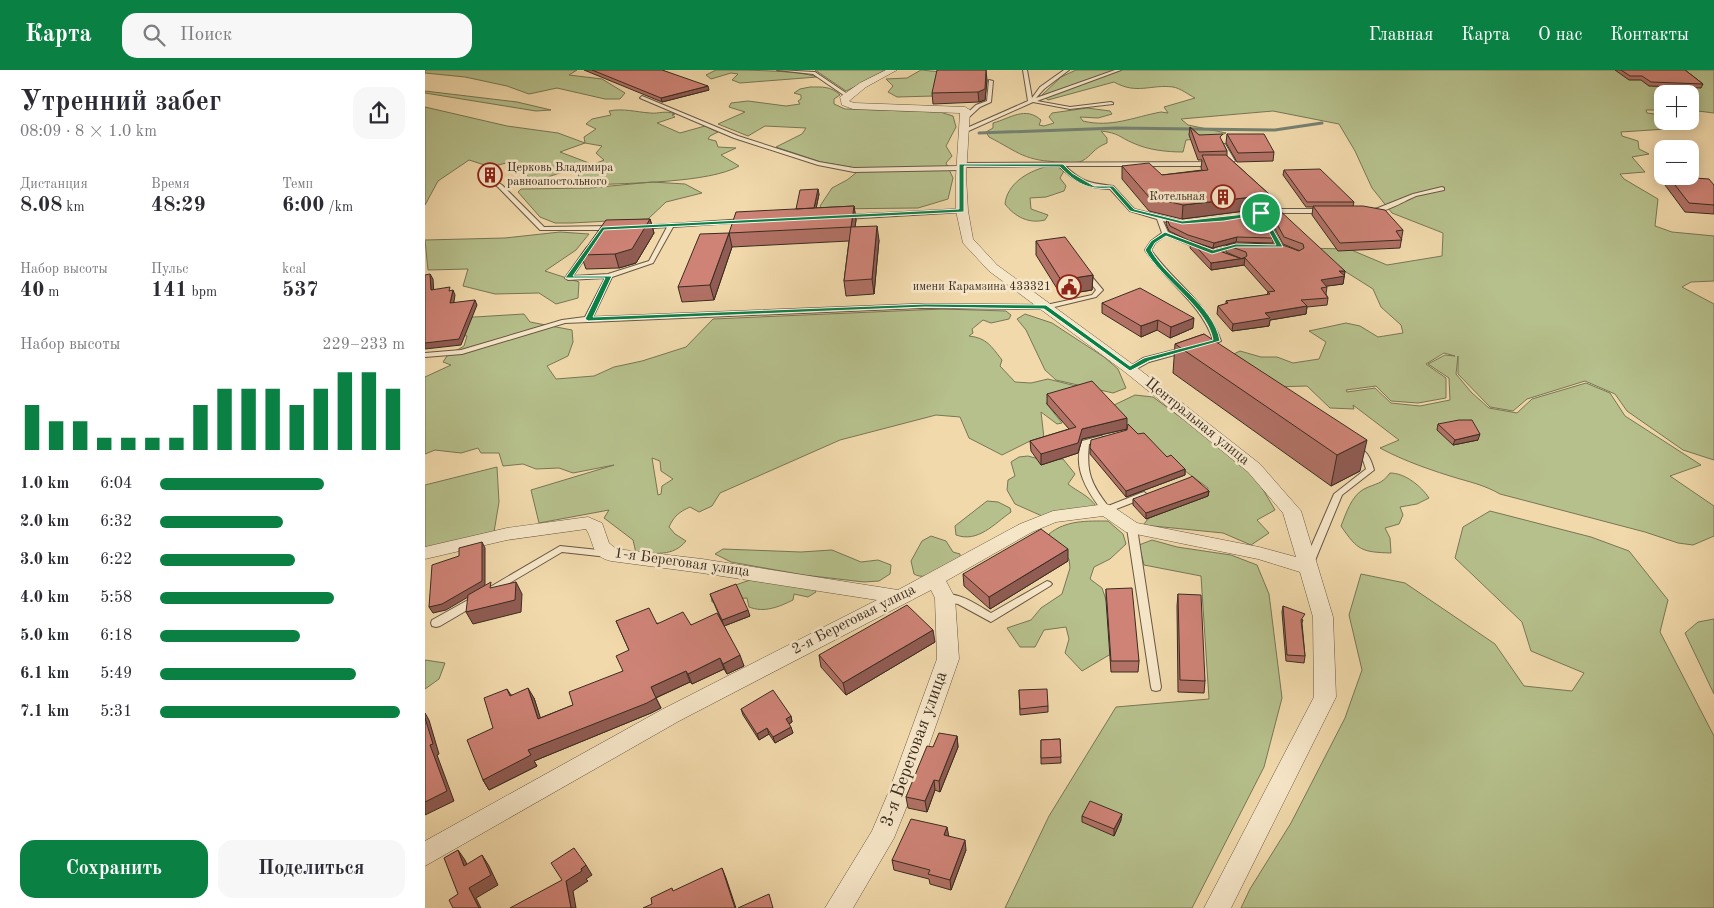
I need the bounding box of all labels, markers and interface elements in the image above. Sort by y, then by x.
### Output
search box [122,13,472,58]
icon: search [140,21,168,49]
text: Карта [25,23,92,47]
text: Поиск [180,26,232,45]
text: Главная [1369,26,1433,44]
text: Карта [1461,26,1510,44]
text: О нас [1538,26,1582,44]
text: Контакты [1610,26,1689,44]
map controls [1654,85,1699,185]
button: + [1654,85,1699,130]
button: share [353,87,405,139]
text: Утренний забег [20,89,221,117]
text: 08:09 · 8 × 1.0 km [20,124,157,140]
button: − [1654,140,1699,185]
building icon: Церковь Владимира равноапостольного [477,162,503,188]
place label: Церковь Владимира равноапостольного [507,162,613,188]
text: Дистанция [20,177,88,191]
text: Время [151,177,190,191]
text: Темп [282,177,313,191]
building icon: Котельная [1210,184,1236,210]
place label: Котельная [1149,191,1205,203]
pin [1240,192,1282,234]
text: 8.08 [20,195,62,216]
text: 48:29 [151,195,206,216]
text: 6:00 [282,195,324,216]
icon: arrive [1247,199,1275,227]
text: km [62,200,85,214]
text: /km [324,200,353,214]
text: Набор высоты [20,262,108,276]
text: Пульс [151,262,188,276]
text: kcal [282,262,306,276]
public building icon: имени Карамзина 433321 [1056,274,1082,300]
text: 40 [20,280,44,301]
text: 141 [151,280,188,301]
text: 537 [282,280,319,301]
place label: имени Карамзина 433321 [913,281,1051,293]
text: m [44,285,59,299]
text: bpm [188,285,217,299]
text: Набор высоты [20,337,120,353]
text: 229–233 m [322,337,405,353]
street label: Центральная улица [1142,376,1252,469]
text: 1.0 km [20,476,69,492]
text: 6:04 [100,476,132,492]
text: 2.0 km [20,514,69,530]
text: 6:32 [100,514,132,530]
street label: 1-я Береговая улица [613,546,751,580]
text: 3.0 km [20,552,69,568]
text: 6:22 [100,552,132,568]
street label: 2-я Береговая улица [790,582,919,658]
text: 4.0 km [20,590,69,606]
text: 5:58 [100,590,132,606]
text: 5.0 km [20,628,69,644]
text: 6:18 [100,628,132,644]
text: 6.1 km [20,666,69,682]
text: 5:49 [100,666,132,682]
street label: 3-я Береговая улица [878,669,951,829]
text: 7.1 km [20,704,69,720]
text: 5:31 [100,704,132,720]
button: Сохранить [20,840,208,898]
button: Поделиться [218,840,405,898]

